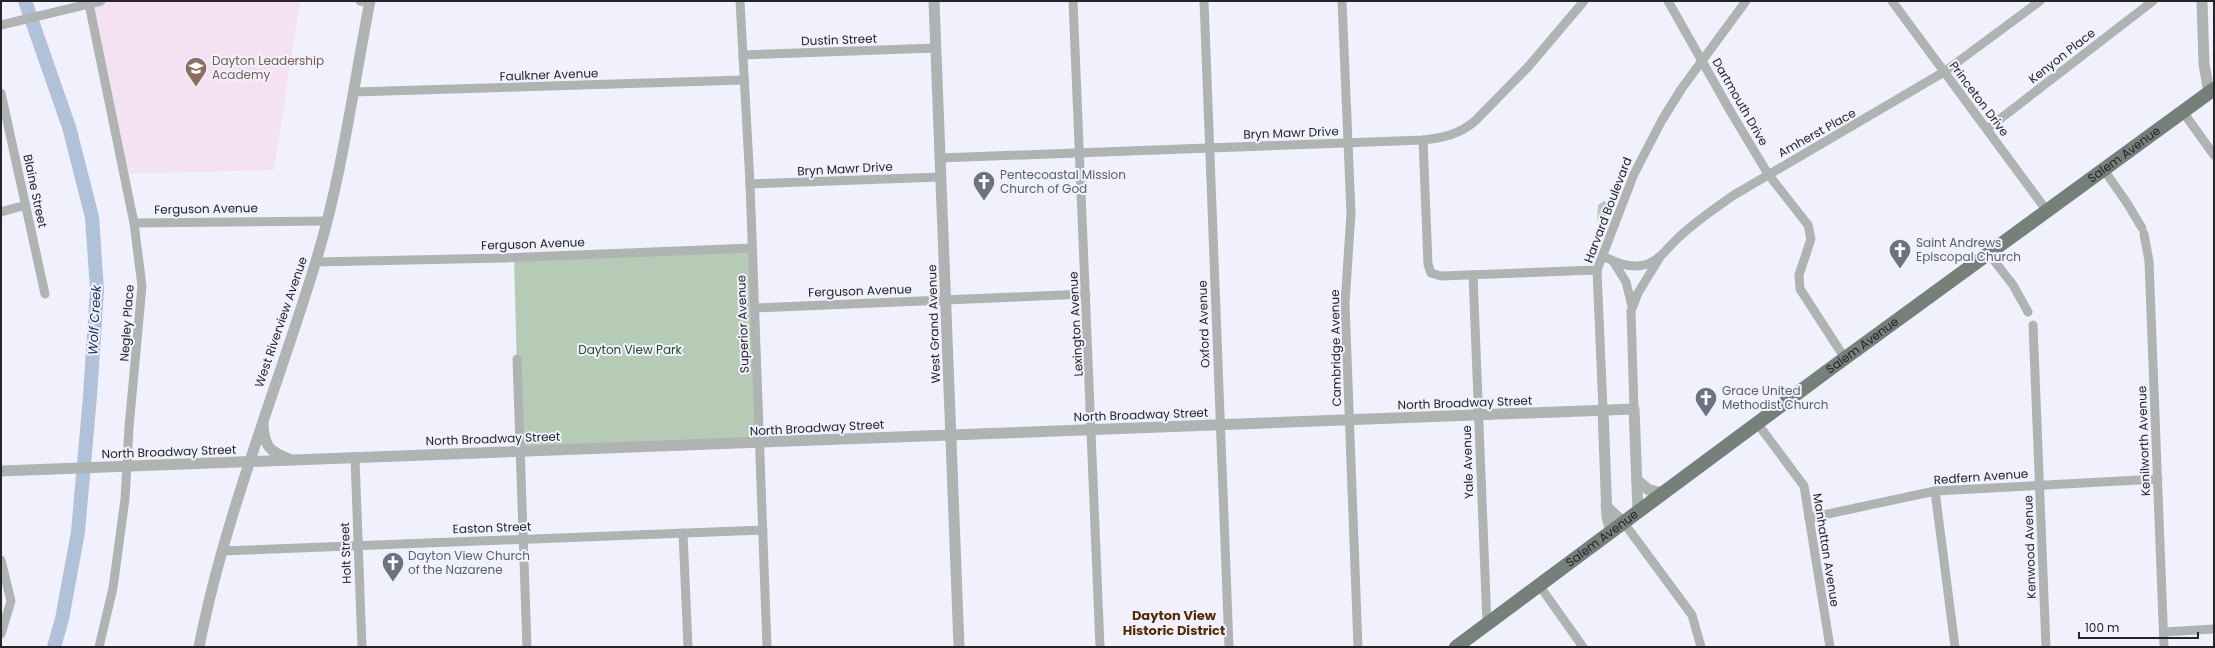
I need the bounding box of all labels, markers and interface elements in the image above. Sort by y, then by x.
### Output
street label: Kenyon Place [2025,24,2099,87]
street label: Dustin Street [801,30,877,49]
place label: Dayton Leadership Academy [212,52,324,83]
school or university icon: Dayton Leadership Academy [183,55,209,88]
street label: Dartmouth Drive [1708,55,1772,149]
street label: Princeton Drive [1946,58,2013,140]
street label: Faulkner Avenue [499,64,599,85]
street label: Amherst Place [1775,104,1859,161]
street label: Bryn Mawr Drive [1243,122,1339,143]
street label: Salem Avenue [2084,122,2164,186]
street label: Blaine Street [19,153,52,229]
street label: Harvard Boulevard [1580,154,1636,265]
street label: Bryn Mawr Drive [797,158,893,179]
place label: Pentecoastal Mission Church of God [1000,166,1126,197]
church icon: Pentecoastal Mission Church of God [971,169,997,202]
street label: Ferguson Avenue [154,199,258,218]
street label: Ferguson Avenue [481,233,585,254]
place label: Saint Andrews Episcopal Church [1916,234,2021,265]
church icon: Saint Andrews Episcopal Church [1887,237,1913,270]
street label: West Riverview Avenue [250,254,311,389]
street label: West Grand Avenue [923,264,944,384]
street label: Lexington Avenue [1064,271,1087,377]
street label: Superior Avenue [732,275,753,373]
street label: Ferguson Avenue [808,280,912,301]
street label: Oxford Avenue [1193,280,1214,368]
water label: Wolf Creek [83,283,106,356]
street label: Negley Place [115,284,138,362]
street label: Cambridge Avenue [1326,289,1345,407]
street label: Salem Avenue [1822,313,1902,377]
park label: Dayton View Park [578,341,683,358]
place label: Grace United Methodist Church [1722,382,1828,413]
church icon: Grace United Methodist Church [1693,385,1719,418]
street label: Kenilworth Avenue [2133,385,2154,497]
street label: North Broadway Street [1397,392,1533,413]
street label: North Broadway Street [1073,404,1209,425]
street label: North Broadway Street [749,415,885,440]
street label: Yale Avenue [1458,425,1477,499]
street label: North Broadway Street [425,428,561,449]
street label: North Broadway Street [101,441,237,462]
street label: Redfern Avenue [1933,465,2029,488]
street label: Manhattan Avenue [1809,492,1844,608]
street label: Kenwood Avenue [2019,495,2040,599]
street label: Salem Avenue [1562,505,1641,571]
street label: Easton Street [452,518,532,537]
street label: Holt Street [336,522,355,584]
place label: Dayton View Church of the Nazarene [408,547,530,578]
church icon: Dayton View Church of the Nazarene [380,550,406,583]
district label: Dayton View Historic District [1123,606,1225,640]
scale bar [2079,614,2198,640]
text: 100 m [2085,619,2119,636]

